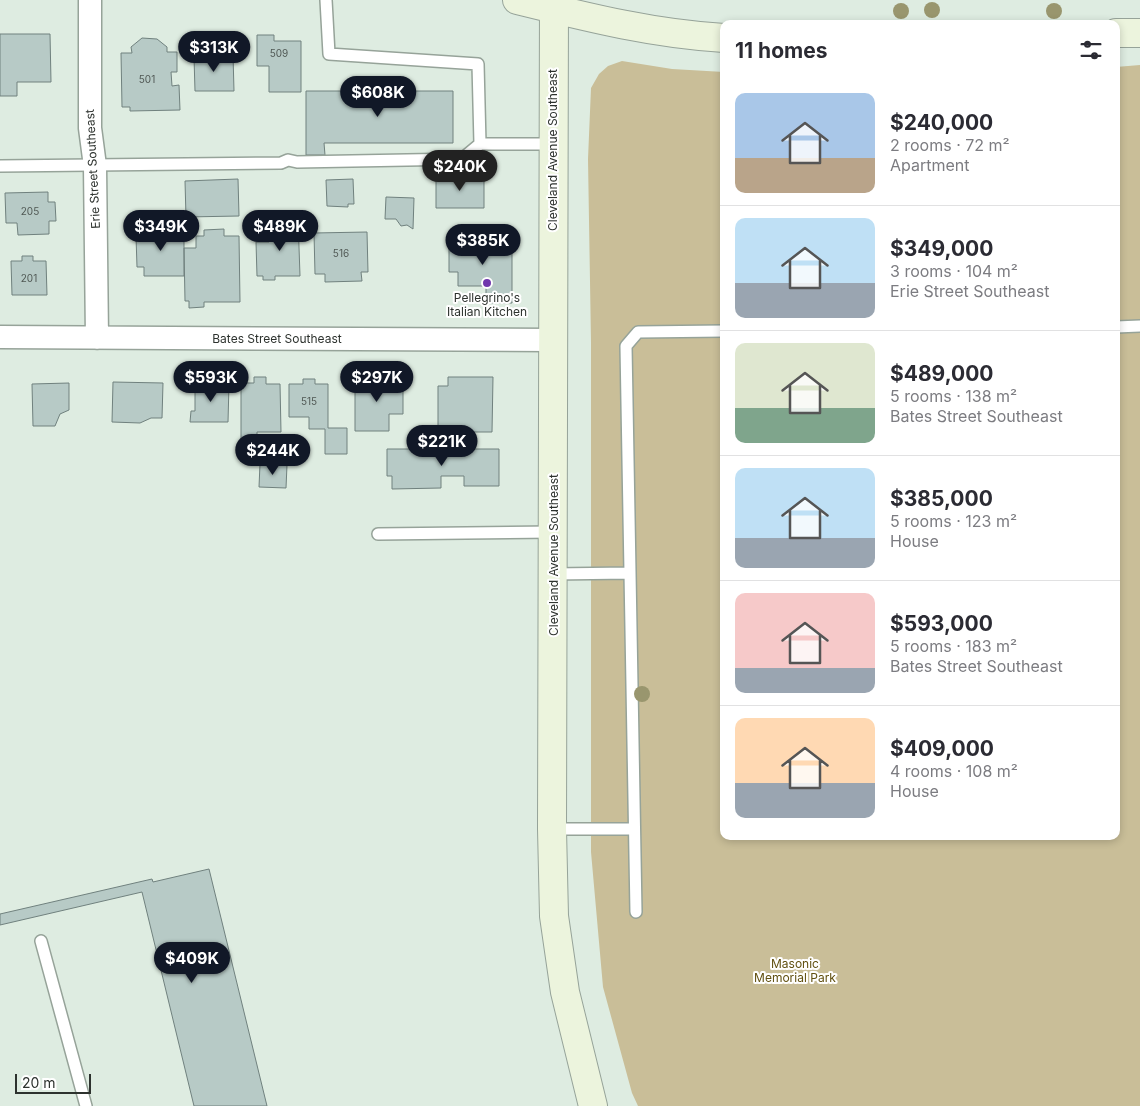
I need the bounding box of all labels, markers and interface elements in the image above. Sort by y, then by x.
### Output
pin: $313K [179,30,249,73]
icon: filters [1077,36,1105,64]
text: $313K [189,37,239,57]
text: 11 homes [735,38,827,63]
house number: 509 [270,47,288,59]
street label: Cleveland Avenue Southeast [545,69,560,231]
house number: 501 [139,73,155,85]
pin: $608K [343,76,413,118]
text: $608K [351,82,405,102]
street label: Erie Street Southeast [82,109,103,229]
text: $240,000 [890,110,993,135]
icon: home [775,113,835,173]
text: 2 rooms · 72 m² [890,135,1010,155]
pin: $240K [425,150,495,192]
text: Apartment [890,155,970,175]
text: $240K [433,156,487,176]
house number: 205 [21,205,39,217]
pin: $349K [126,210,196,252]
pin: $489K [245,210,315,252]
text: $349K [134,216,188,236]
text: $489K [253,216,307,236]
pin: $385K [448,224,518,266]
text: $385K [457,230,509,250]
text: $349,000 [890,236,993,261]
icon: home [775,238,835,298]
house number: 516 [333,247,349,259]
text: 3 rooms · 104 m² [890,261,1018,281]
house number: 201 [21,272,37,284]
marker: Pellegrino's Italian Kitchen [481,277,493,289]
text: Erie Street Southeast [890,281,1049,301]
place label: Pellegrino's Italian Kitchen [447,290,527,319]
street label: Bates Street Southeast [212,331,342,346]
pin: $593K [176,360,246,403]
pin: $297K [342,360,412,403]
text: $489,000 [890,361,994,386]
icon: home [775,363,835,423]
text: $593K [185,367,237,387]
text: $297K [351,367,403,387]
text: 5 rooms · 138 m² [890,386,1017,406]
house number: 515 [301,395,317,407]
text: Bates Street Southeast [890,406,1063,426]
pin: $221K [407,424,477,467]
text: $221K [417,431,467,451]
pin: $244K [238,434,308,476]
text: $244K [246,440,300,460]
street label: Cleveland Avenue Southeast [546,474,561,636]
text: $385,000 [890,486,993,511]
icon: home [775,488,835,548]
text: 5 rooms · 123 m² [890,511,1017,531]
text: House [890,531,939,551]
text: $593,000 [890,611,993,636]
icon: home [775,613,835,673]
text: 5 rooms · 183 m² [890,636,1017,656]
text: Bates Street Southeast [890,656,1063,676]
text: $409,000 [890,736,994,761]
icon: home [775,738,835,798]
text: 4 rooms · 108 m² [890,761,1018,781]
text: House [890,781,939,801]
pin: $409K [157,942,227,984]
text: $409K [165,948,219,968]
park label: Masonic Memorial Park [754,956,836,985]
scale bar [15,1071,91,1094]
text: 20 m [22,1074,56,1091]

